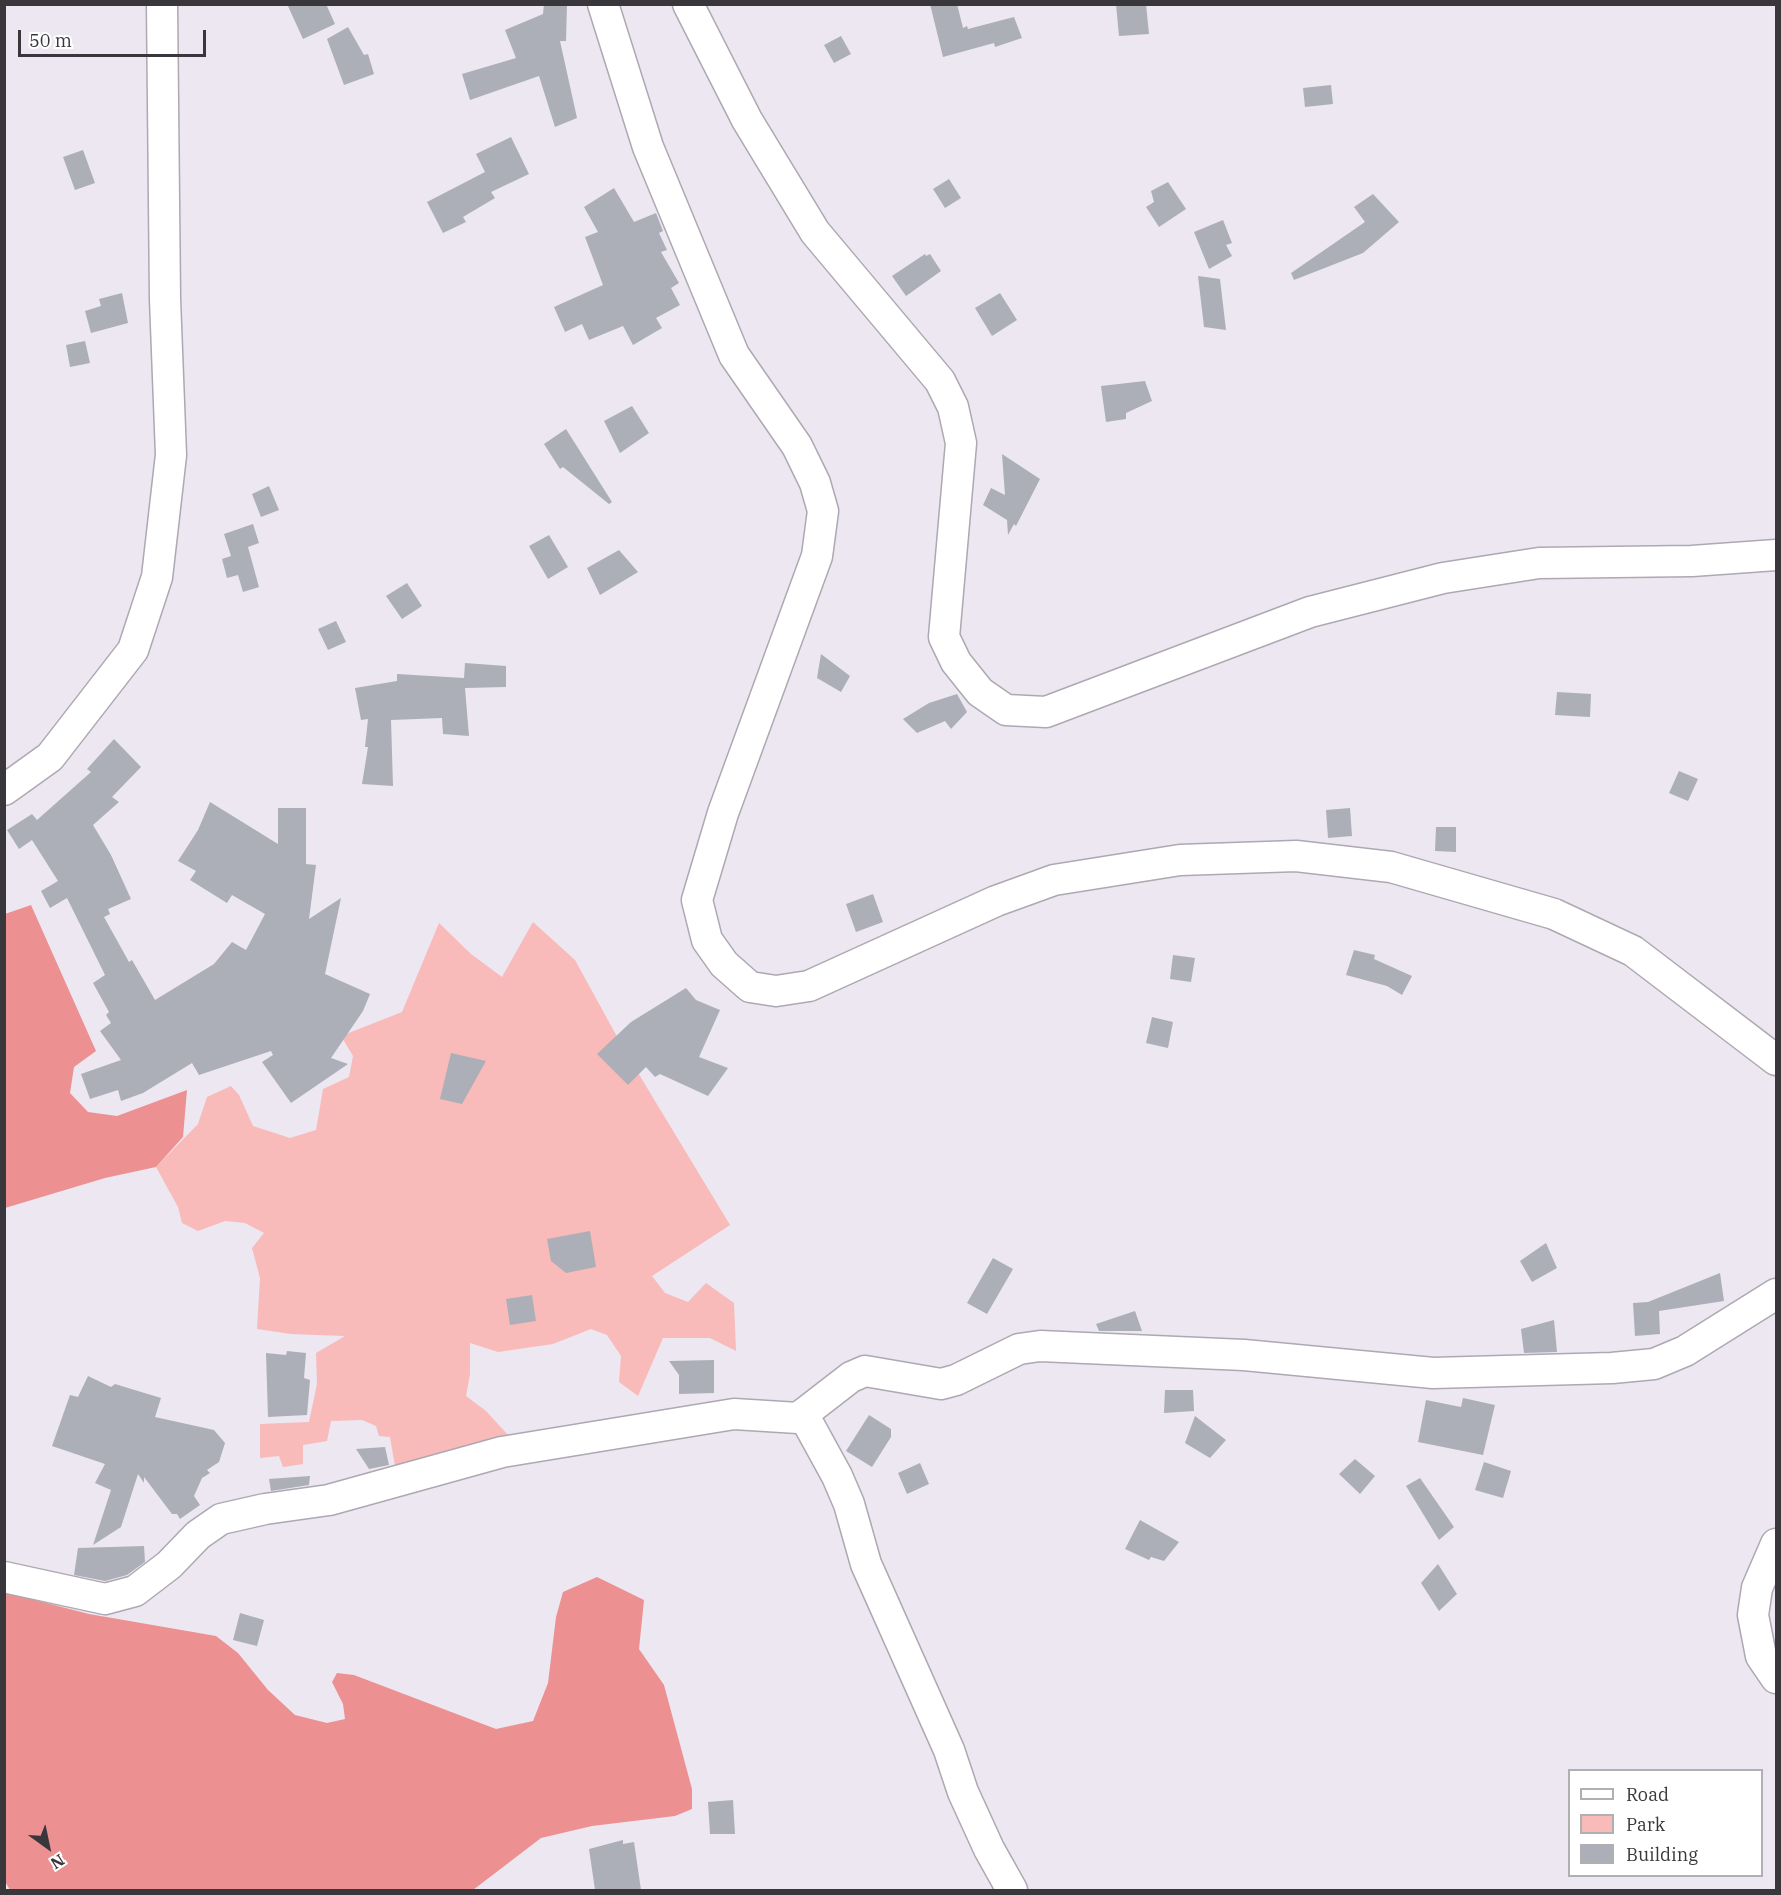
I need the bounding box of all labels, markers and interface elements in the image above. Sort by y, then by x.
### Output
scale bar [21,18,208,56]
text: 50 m [29,29,72,52]
legend [1568,1769,1763,1877]
text: Road [1626,1783,1669,1806]
text: Park [1626,1813,1665,1836]
north arrow [18,1817,78,1877]
text: Building [1626,1843,1698,1866]
text: N [47,1850,69,1874]

